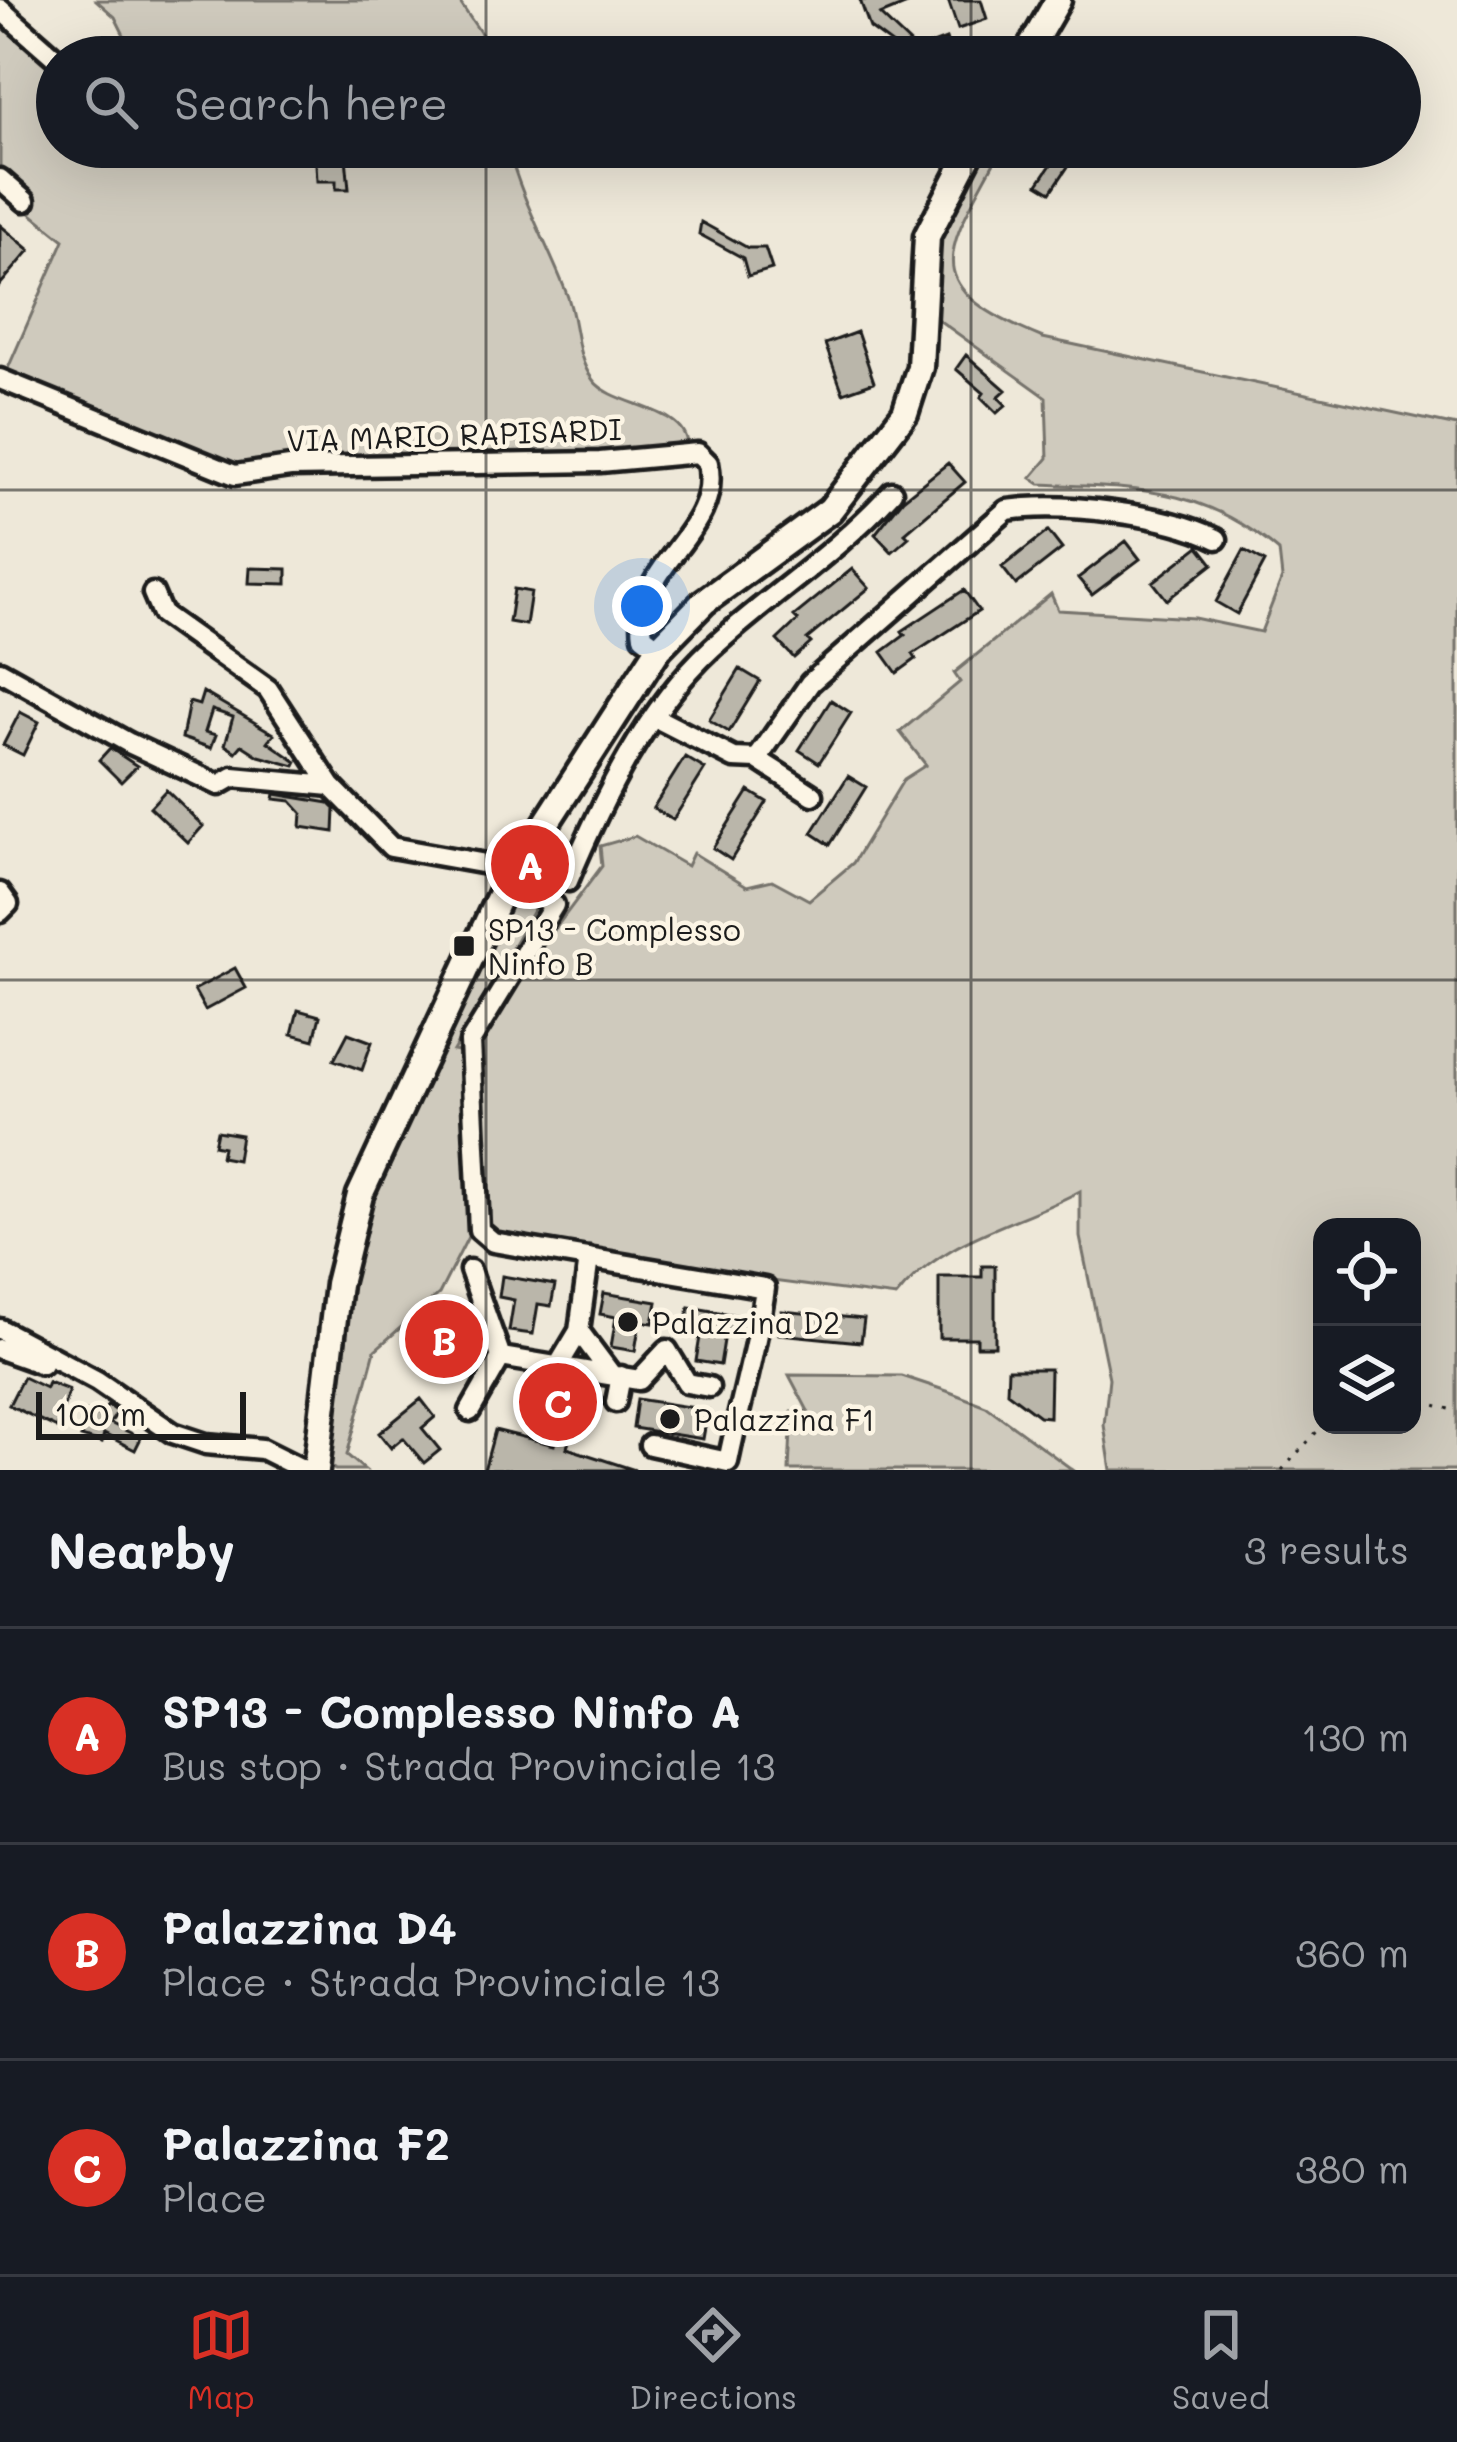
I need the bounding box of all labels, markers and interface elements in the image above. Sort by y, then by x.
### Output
search box [36,36,1421,168]
icon: search [78,69,144,135]
text: Search here [174,73,448,131]
street label: VIA MARIO RAPISARDI [286,408,622,460]
your location [612,576,672,636]
pin: A [491,819,569,909]
place label: SP13 - Complesso Ninfo B [488,909,741,983]
marker: SP13 - Complesso Ninfo B [451,933,477,959]
map controls [1313,1218,1421,1434]
button: locate [1313,1218,1421,1326]
pin: B [405,1294,483,1384]
place label: Palazzina D2 [652,1302,840,1342]
marker: Palazzina D2 [615,1309,641,1335]
button: layers [1313,1326,1421,1434]
pin: C [519,1357,597,1447]
scale bar [36,1386,246,1439]
text: 100 m [54,1391,146,1434]
place label: Palazzina F1 [694,1399,875,1439]
marker: Palazzina F1 [657,1406,683,1432]
text: Nearby [48,1515,235,1582]
text: 3 results [1244,1523,1409,1574]
text: SP13 - Complesso Ninfo A [162,1681,741,1739]
text: A [73,1710,101,1761]
text: 130 m [1301,1710,1409,1761]
text: Bus stop · Strada Provinciale 13 [162,1739,775,1790]
text: Palazzina D4 [162,1897,457,1955]
text: B [74,1926,100,1977]
text: 360 m [1295,1926,1409,1977]
text: Place · Strada Provinciale 13 [162,1955,720,2006]
text: Palazzina F2 [162,2113,450,2171]
text: C [73,2142,101,2193]
text: 380 m [1295,2142,1409,2193]
text: Place [162,2171,267,2222]
tab: Map [187,2302,255,2417]
tab: Directions [629,2302,797,2417]
tab: Saved [1172,2302,1270,2417]

